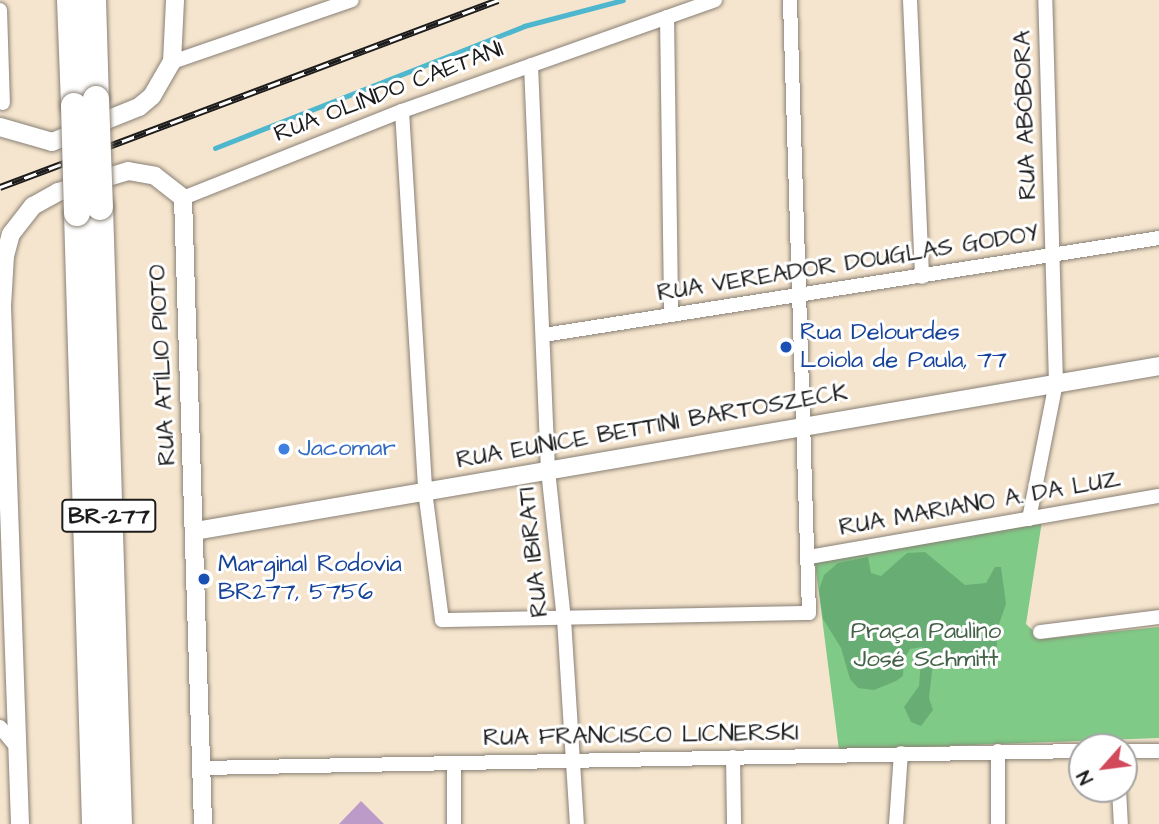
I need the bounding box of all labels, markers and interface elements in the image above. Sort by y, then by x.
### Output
street label: RUA ABÓBORA [1009,30,1043,200]
street label: RUA OLINDO CAETANI [270,35,508,149]
street label: RUA VEREADOR DOUGLAS GODOY [655,220,1041,308]
street label: RUA ATÍLIO PIOTO [143,264,183,466]
place label: Rua Delourdes Loiola de Paula, 77 [800,319,1007,375]
marker: Rua Delourdes Loiola de Paula, 77 [778,339,794,355]
street label: RUA EUNICE BETTINI BARTOSZECK [454,378,850,476]
place label: Jacomar [298,435,396,463]
marker: Jacomar [276,441,292,457]
street label: RUA MARIANO A. DA LUZ [837,465,1123,543]
street label: RUA IBIRATI [513,485,555,619]
road number: BR-277 [60,496,158,536]
place label: Marginal Rodovia BR277, 5756 [218,551,402,607]
marker: Marginal Rodovia BR277, 5756 [196,571,212,587]
park label: Praça Paulino José Schmitt [851,618,1001,674]
street label: RUA FRANCISCO LICNERSKI [483,719,799,753]
north arrow [1068,733,1138,803]
text: N [1071,766,1101,789]

